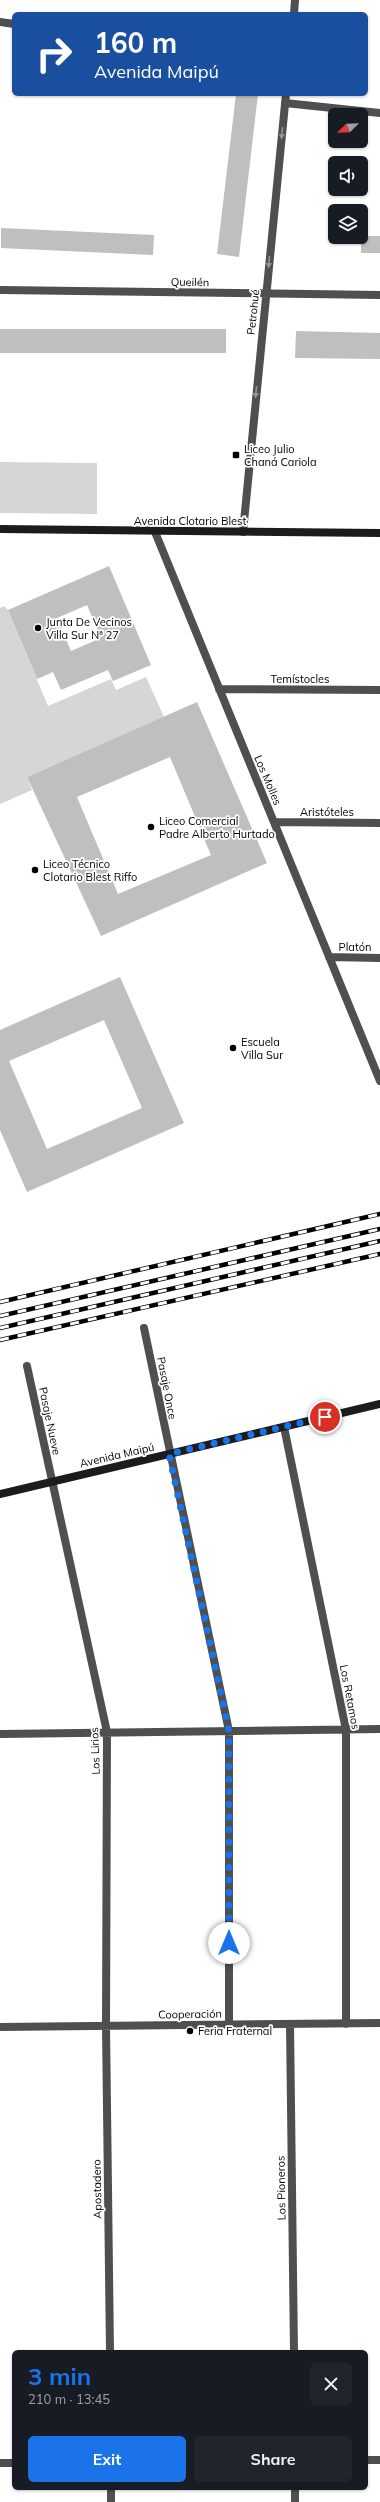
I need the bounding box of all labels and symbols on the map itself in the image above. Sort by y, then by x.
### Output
north arrow [328,108,368,148]
one-way arrow [279,127,285,139]
one-way arrow [266,256,273,268]
street label: Queilén [171,275,209,289]
street label: Petrohué [244,289,262,335]
one-way arrow [253,385,260,398]
place label: Liceo Julio Chaná Cariola [244,442,317,469]
marker: Liceo Julio Chaná Cariola [231,450,241,460]
street label: Avenida Clotario Blest [134,514,246,528]
place label: Junta De Vecinos Villa Sur Nª 27 [46,615,132,642]
marker: Junta De Vecinos Villa Sur Nª 27 [33,623,43,633]
street label: Temístocles [270,672,330,686]
street label: Los Molles [251,753,285,807]
street label: Aristóteles [300,805,354,819]
place label: Liceo Comercial Padre Alberto Hurtado [159,814,275,841]
marker: Liceo Comercial Padre Alberto Hurtado [146,822,156,832]
place label: Liceo Técnico Clotario Blest Riffo [43,857,137,884]
marker: Liceo Técnico Clotario Blest Riffo [30,865,40,875]
street label: Platón [339,940,371,954]
place label: Escuela Villa Sur [241,1035,283,1062]
marker: Escuela Villa Sur [228,1043,238,1053]
street label: Pasaje Once [154,1356,180,1420]
street label: Pasaje Nueve [36,1386,64,1456]
pin [308,1400,342,1434]
street label: Avenida Maipú [78,1440,156,1470]
street label: Los Retamos [337,1663,363,1731]
street label: Los Lirios [87,1727,103,1775]
position arrow [208,1922,250,1964]
street label: Cooperación [158,2006,222,2022]
place label: Feria Fraternal [198,2024,272,2038]
marker: Feria Fraternal [185,2026,195,2036]
street label: Los Pioneros [273,2156,289,2220]
street label: Apostadero [89,2159,105,2219]

